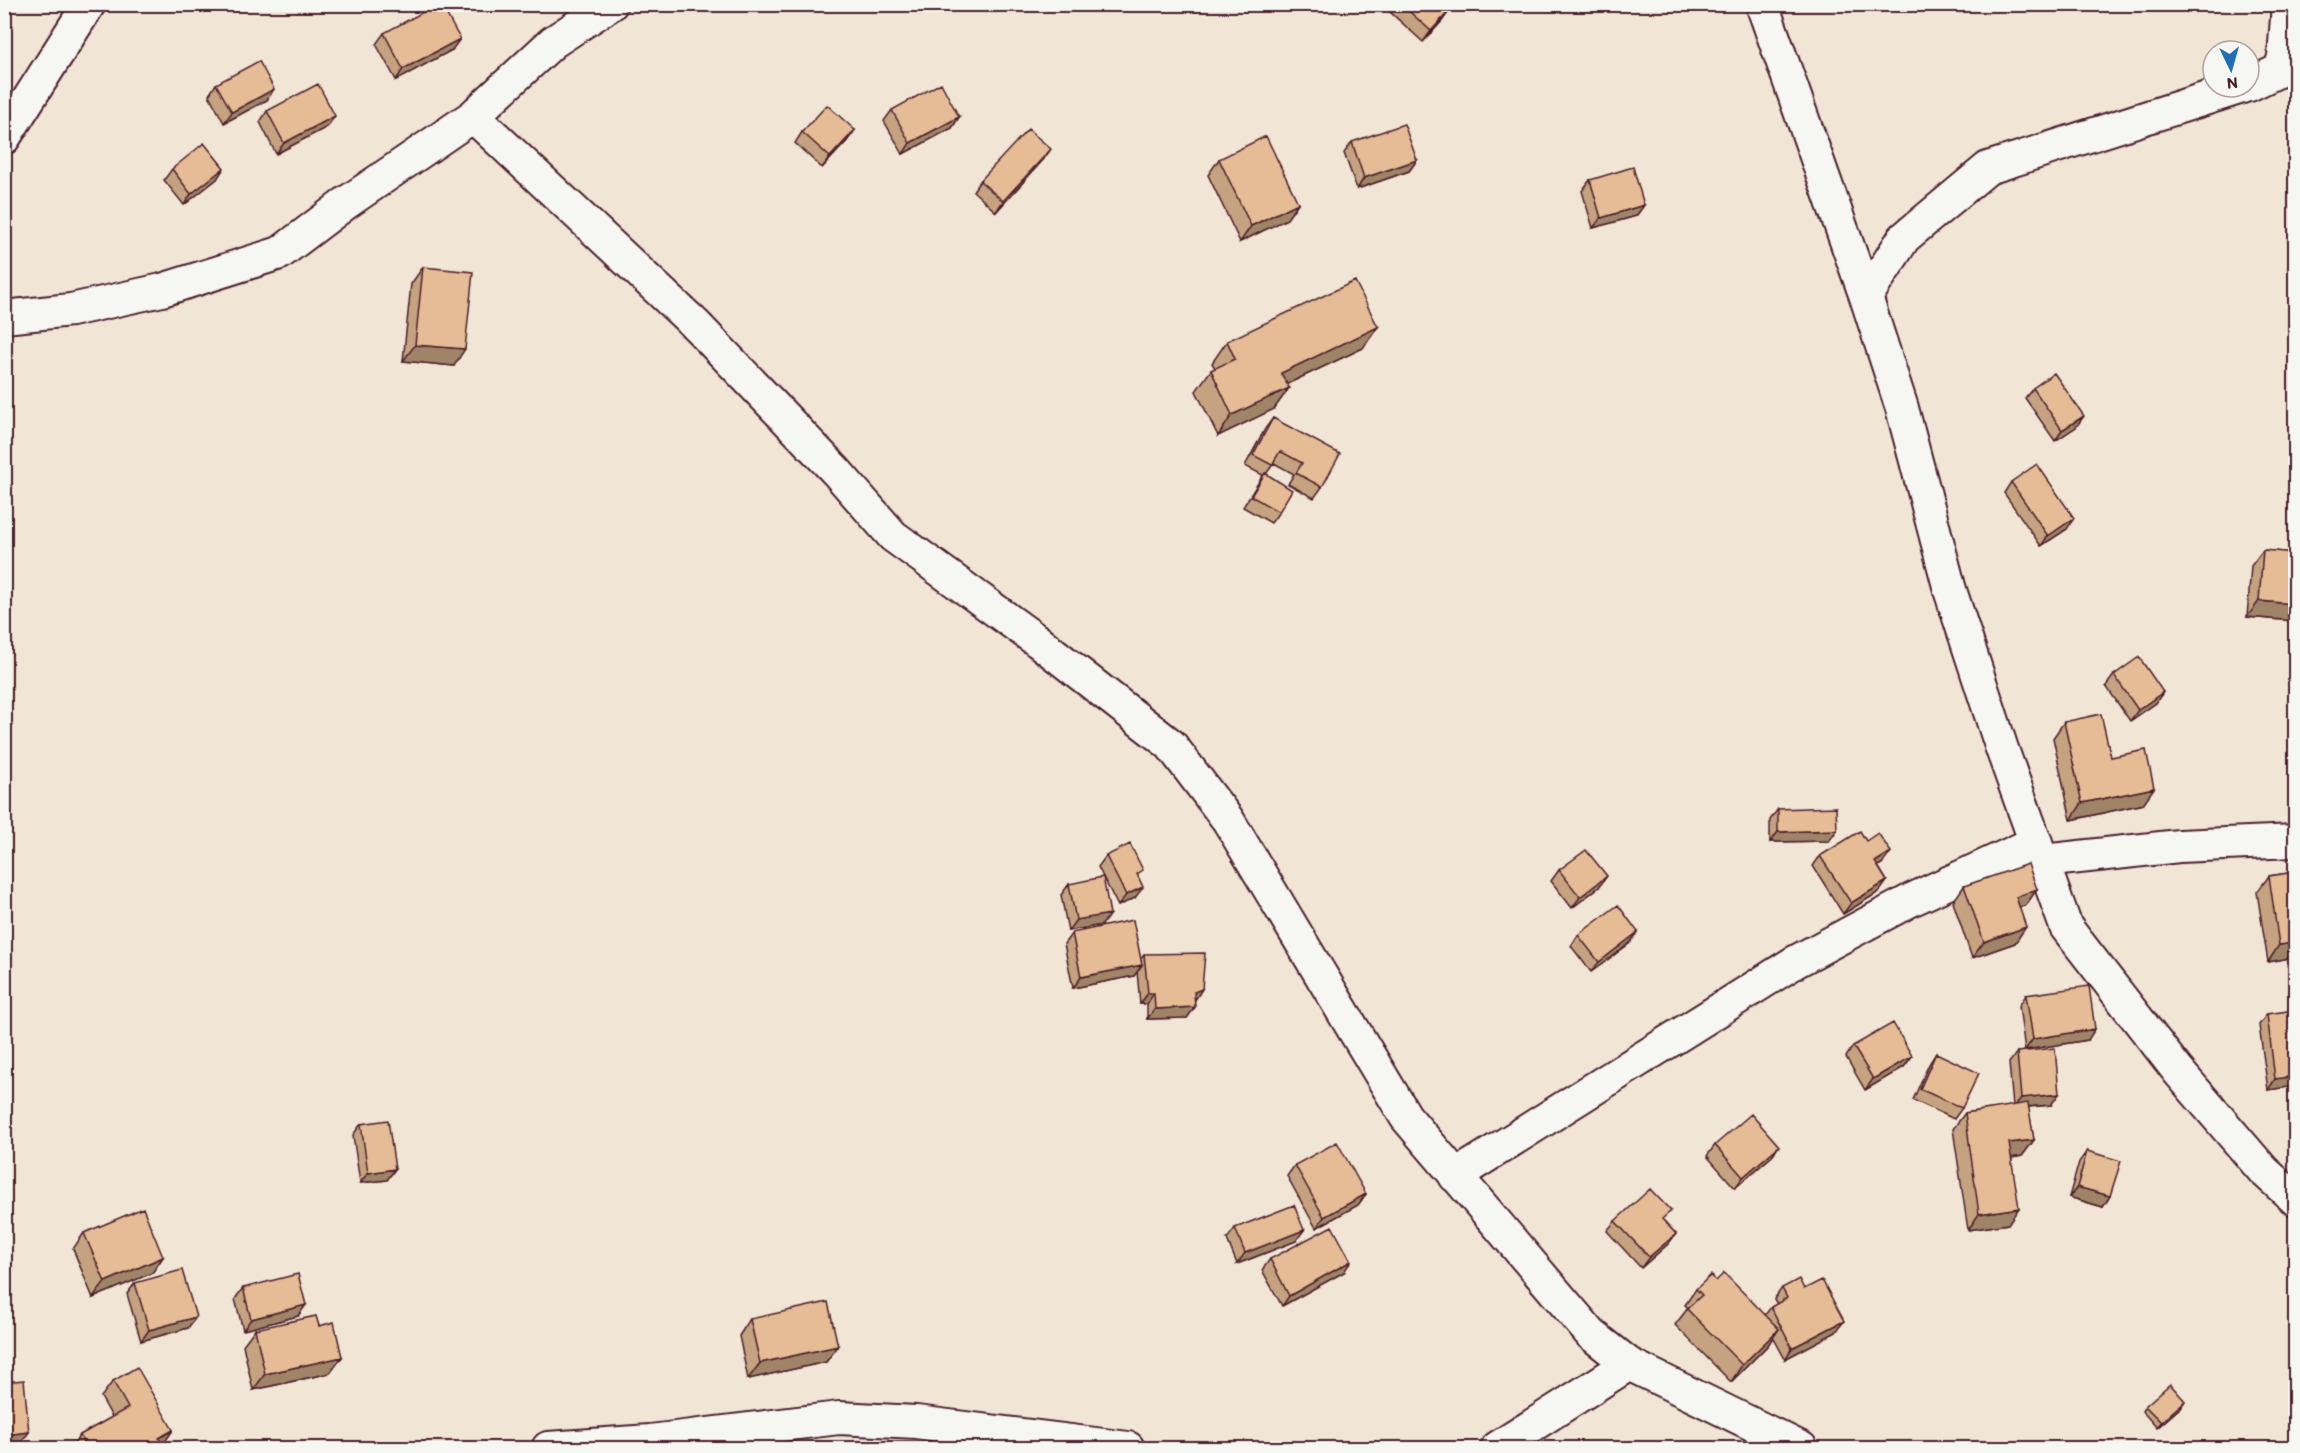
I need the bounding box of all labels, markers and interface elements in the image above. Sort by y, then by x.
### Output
north arrow [2201,39,2261,99]
text: N [2226,74,2238,93]

